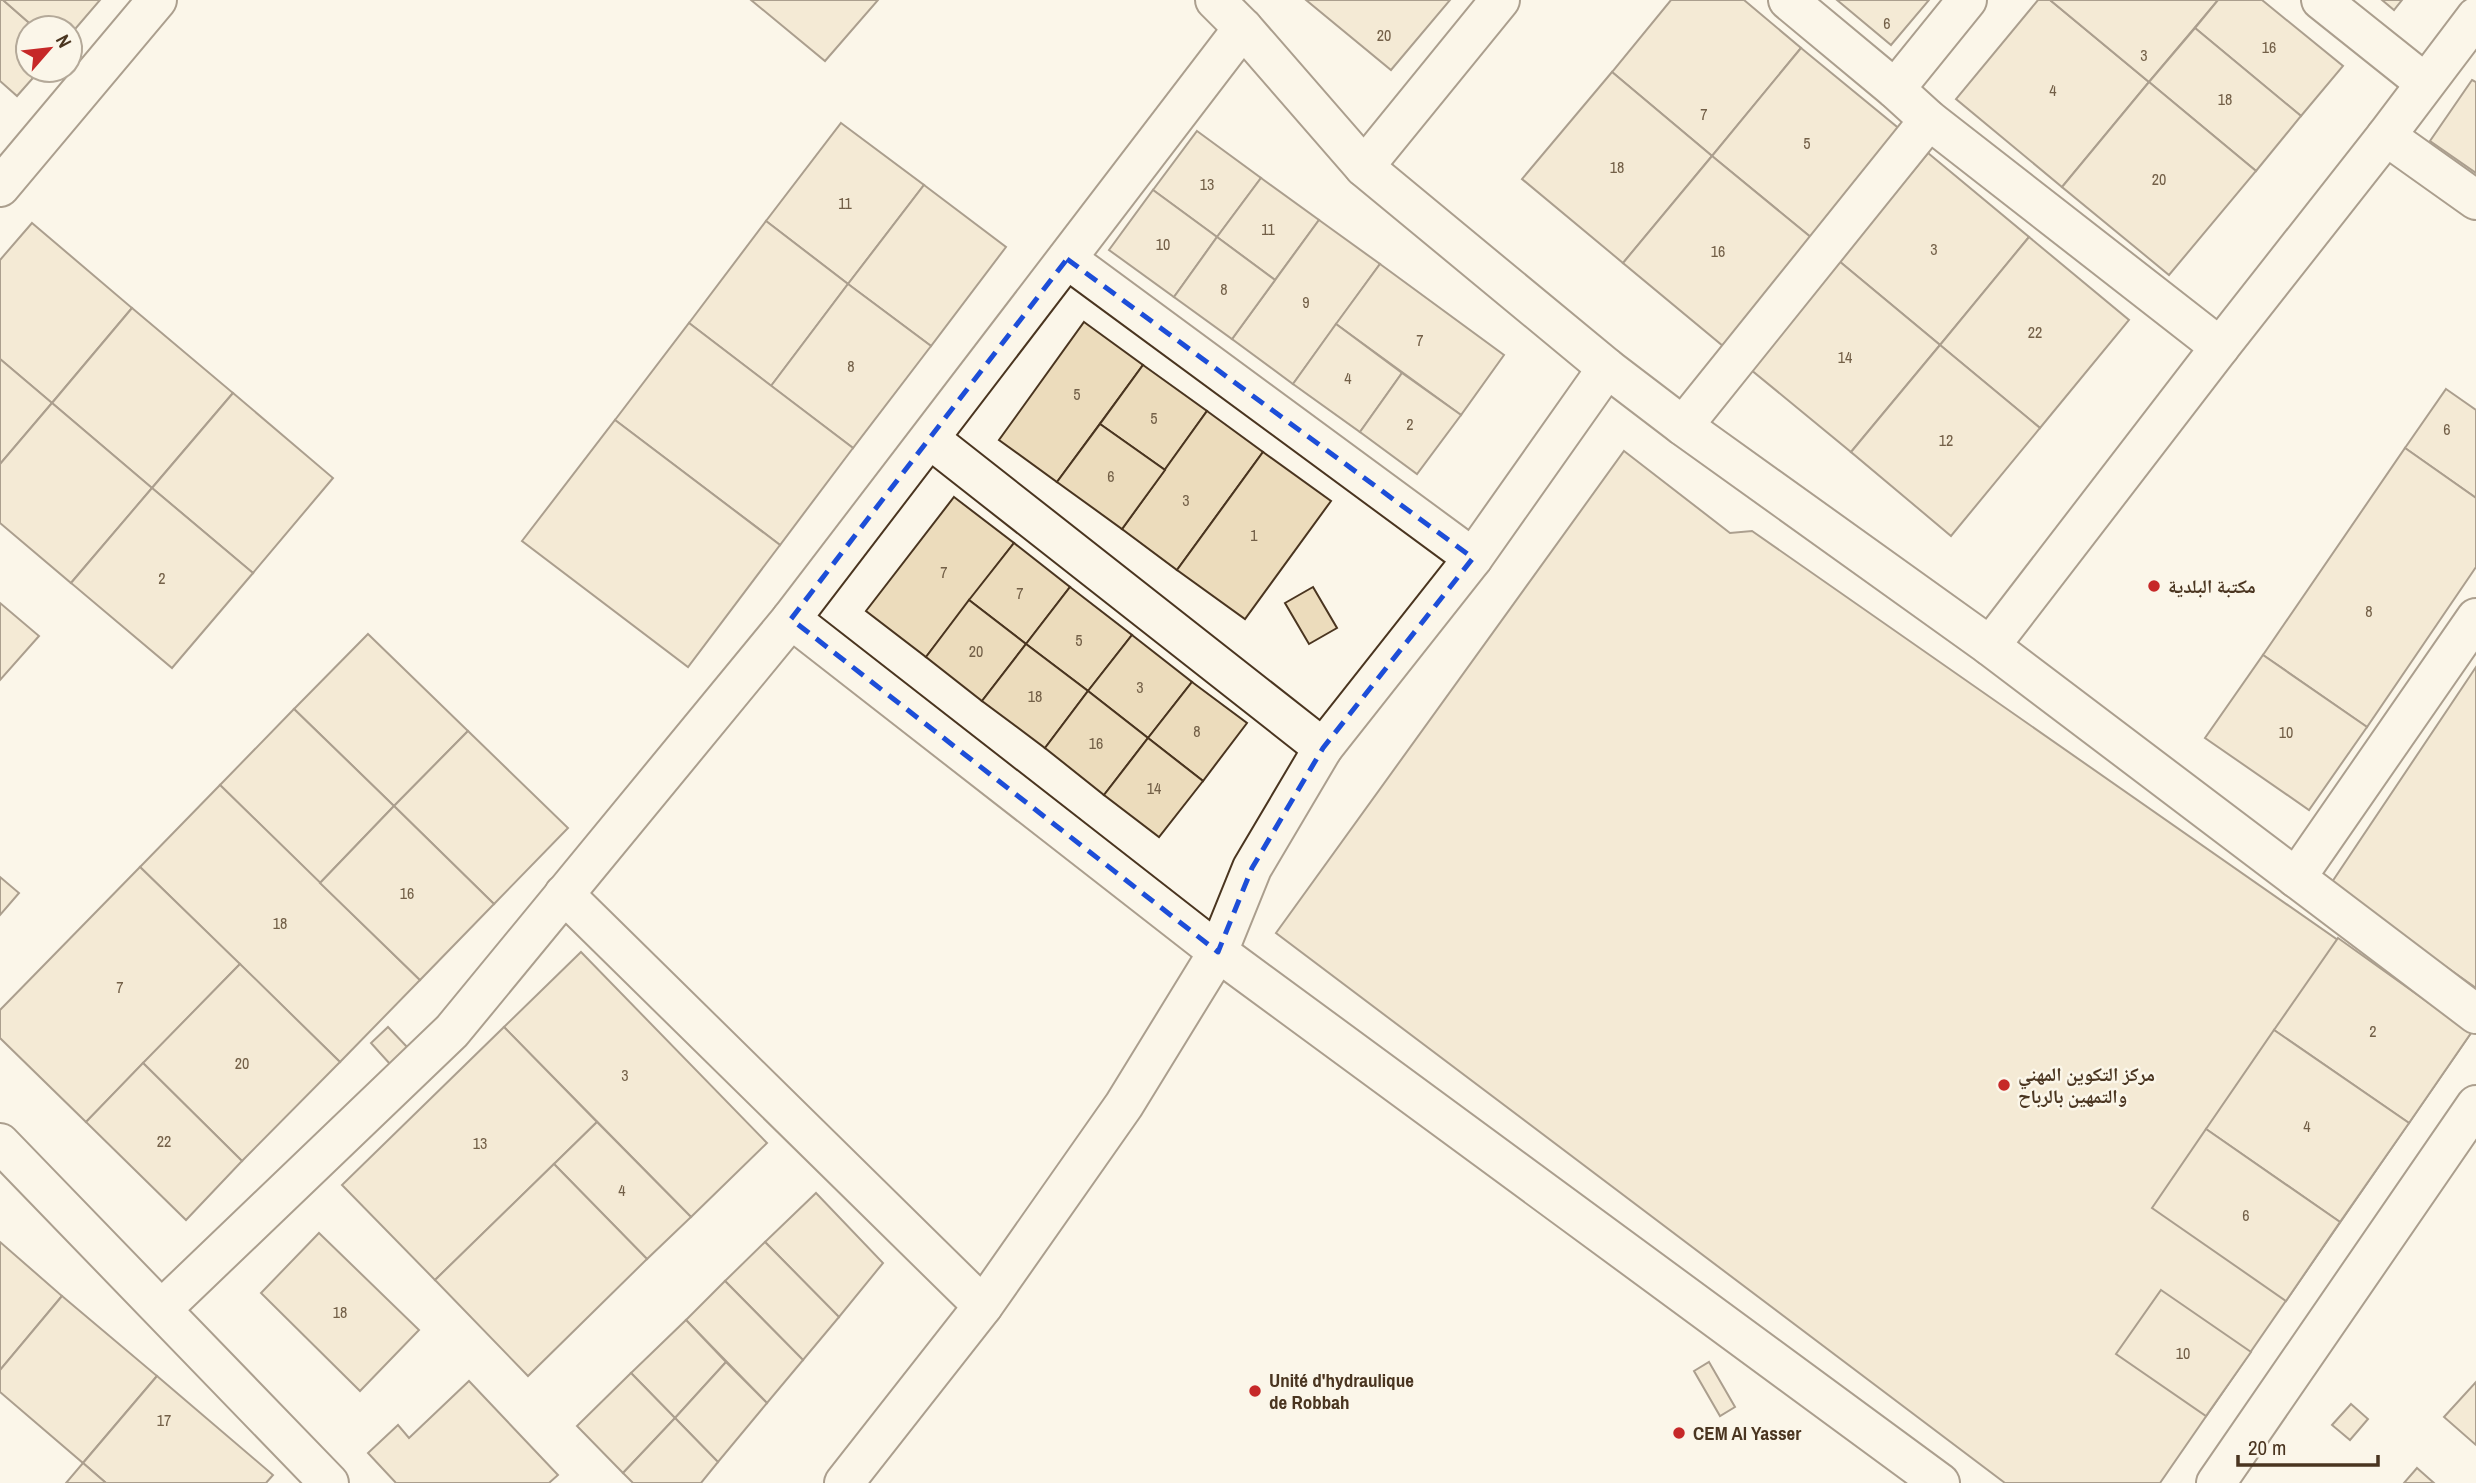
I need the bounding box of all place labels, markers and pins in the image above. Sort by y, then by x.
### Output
place label: مكتبة البلدية [2168,573,2256,599]
marker: مكتبة البلدية [2146,578,2162,594]
place label: مركز التكوين المهني والتمهين بالرباح [2018,1061,2155,1109]
marker: مركز التكوين المهني والتمهين بالرباح [1996,1077,2012,1093]
place label: Unité d'hydraulique de Robbah [1269,1367,1414,1415]
marker: Unité d'hydraulique de Robbah [1247,1383,1263,1399]
place label: CEM Al Yasser [1693,1420,1801,1446]
marker: CEM Al Yasser [1671,1425,1687,1441]

